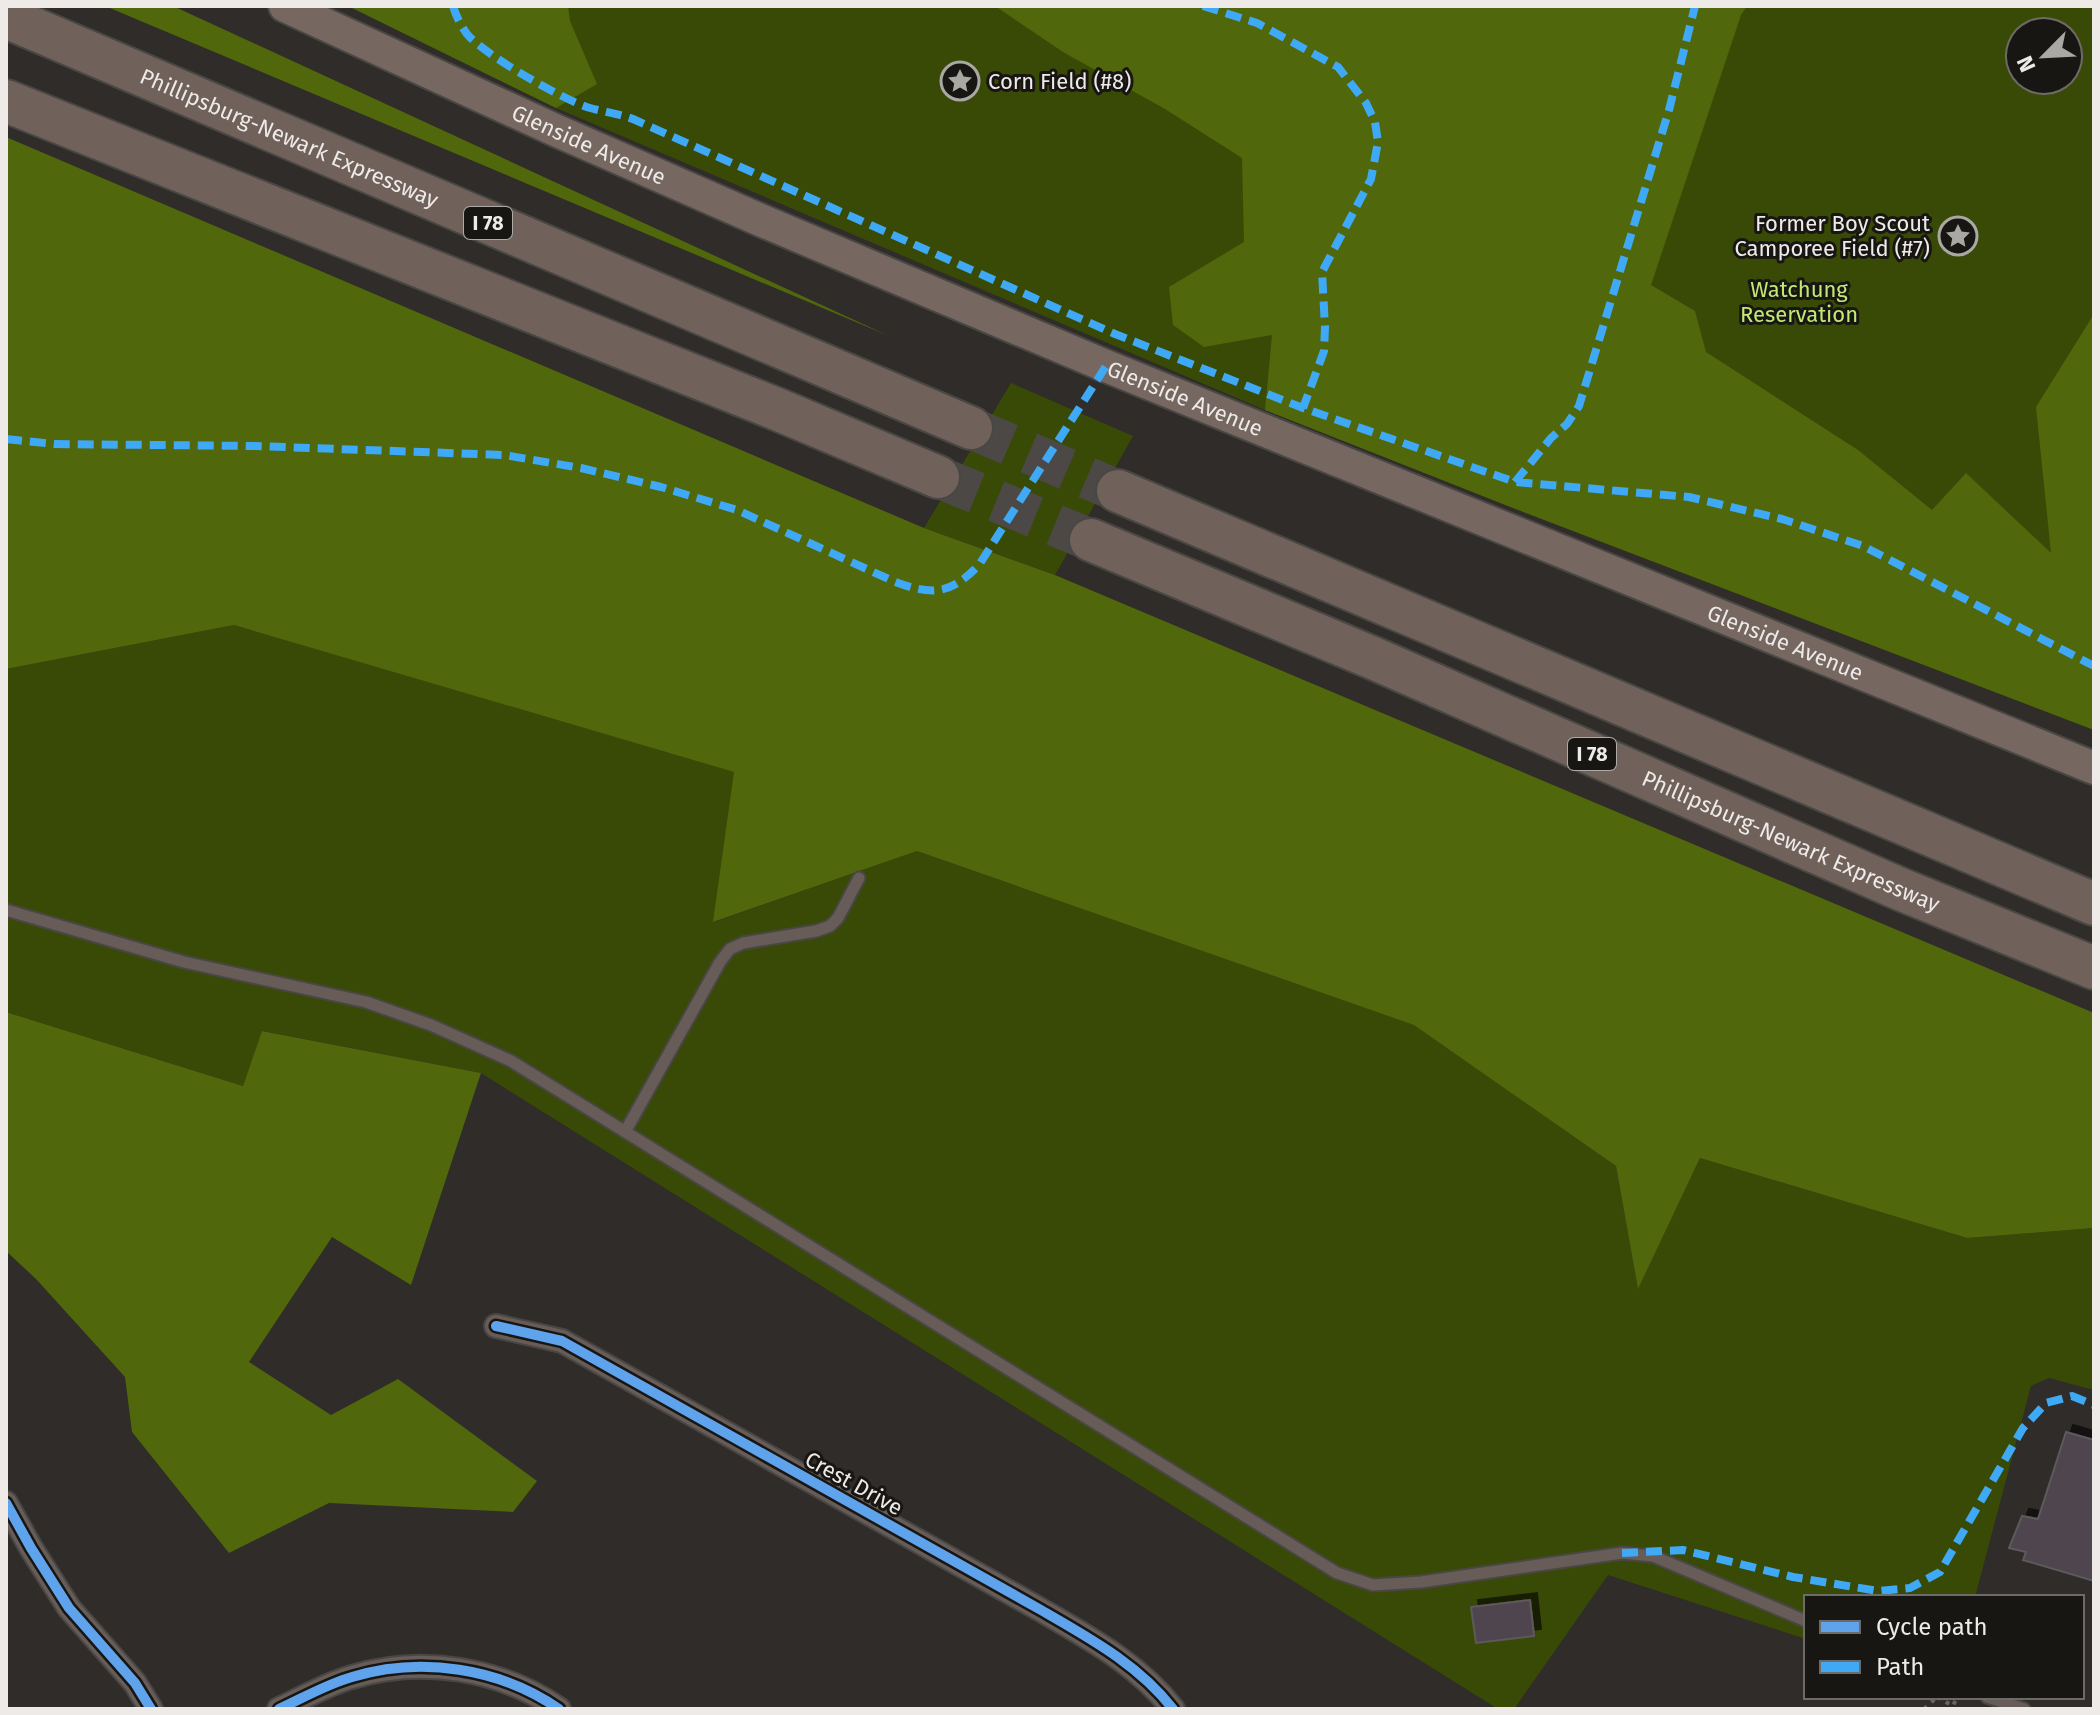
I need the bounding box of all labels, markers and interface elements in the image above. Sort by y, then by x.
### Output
north arrow [2004,16,2084,96]
text: N [2011,52,2041,76]
place icon: Corn Field (#8) [939,60,981,102]
street label: Phillipsburg-Newark Expressway [136,63,443,214]
place label: Corn Field (#8) [988,68,1131,95]
street label: Glenside Avenue [507,99,670,191]
road number: I 78 [464,207,512,239]
place label: Former Boy Scout Camporee Field (#7) [1734,210,1930,262]
place icon: Former Boy Scout Camporee Field (#7) [1937,215,1979,257]
park label: Watchung Reservation [1740,276,1858,328]
street label: Glenside Avenue [1103,355,1267,442]
street label: Glenside Avenue [1703,599,1867,687]
road number: I 78 [1568,738,1616,770]
street label: Phillipsburg-Newark Expressway [1638,765,1944,918]
street label: Crest Drive [800,1446,907,1521]
legend [1804,1595,2084,1699]
text: Cycle path [1876,1613,1988,1641]
text: Path [1876,1653,1924,1681]

